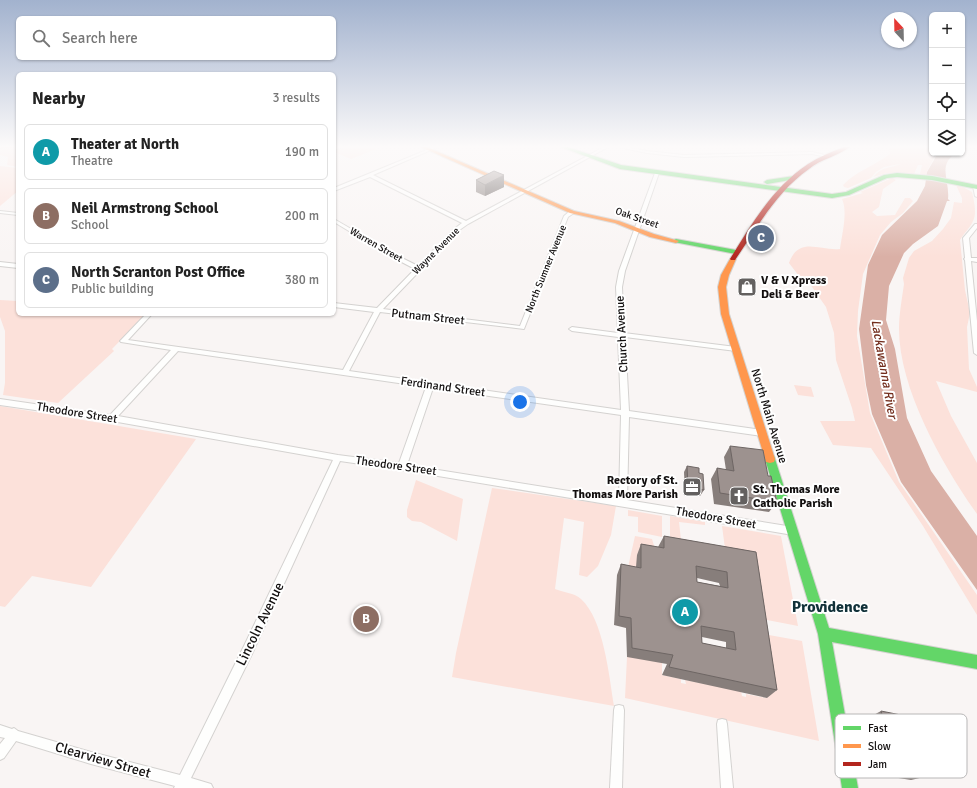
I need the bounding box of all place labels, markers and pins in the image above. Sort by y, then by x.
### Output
pin: C [748,223,774,253]
place label: V & V Xpress Deli & Beer [761,273,827,302]
shop icon: V & V Xpress Deli & Beer [736,276,758,298]
place label: Rectory of St. Thomas More Parish [572,473,678,502]
office icon: Rectory of St. Thomas More Parish [681,476,703,498]
place label: St. Thomas More Catholic Parish [753,482,840,511]
church icon: St. Thomas More Catholic Parish [728,485,750,507]
pin: A [672,597,698,627]
pin: B [353,604,379,634]

